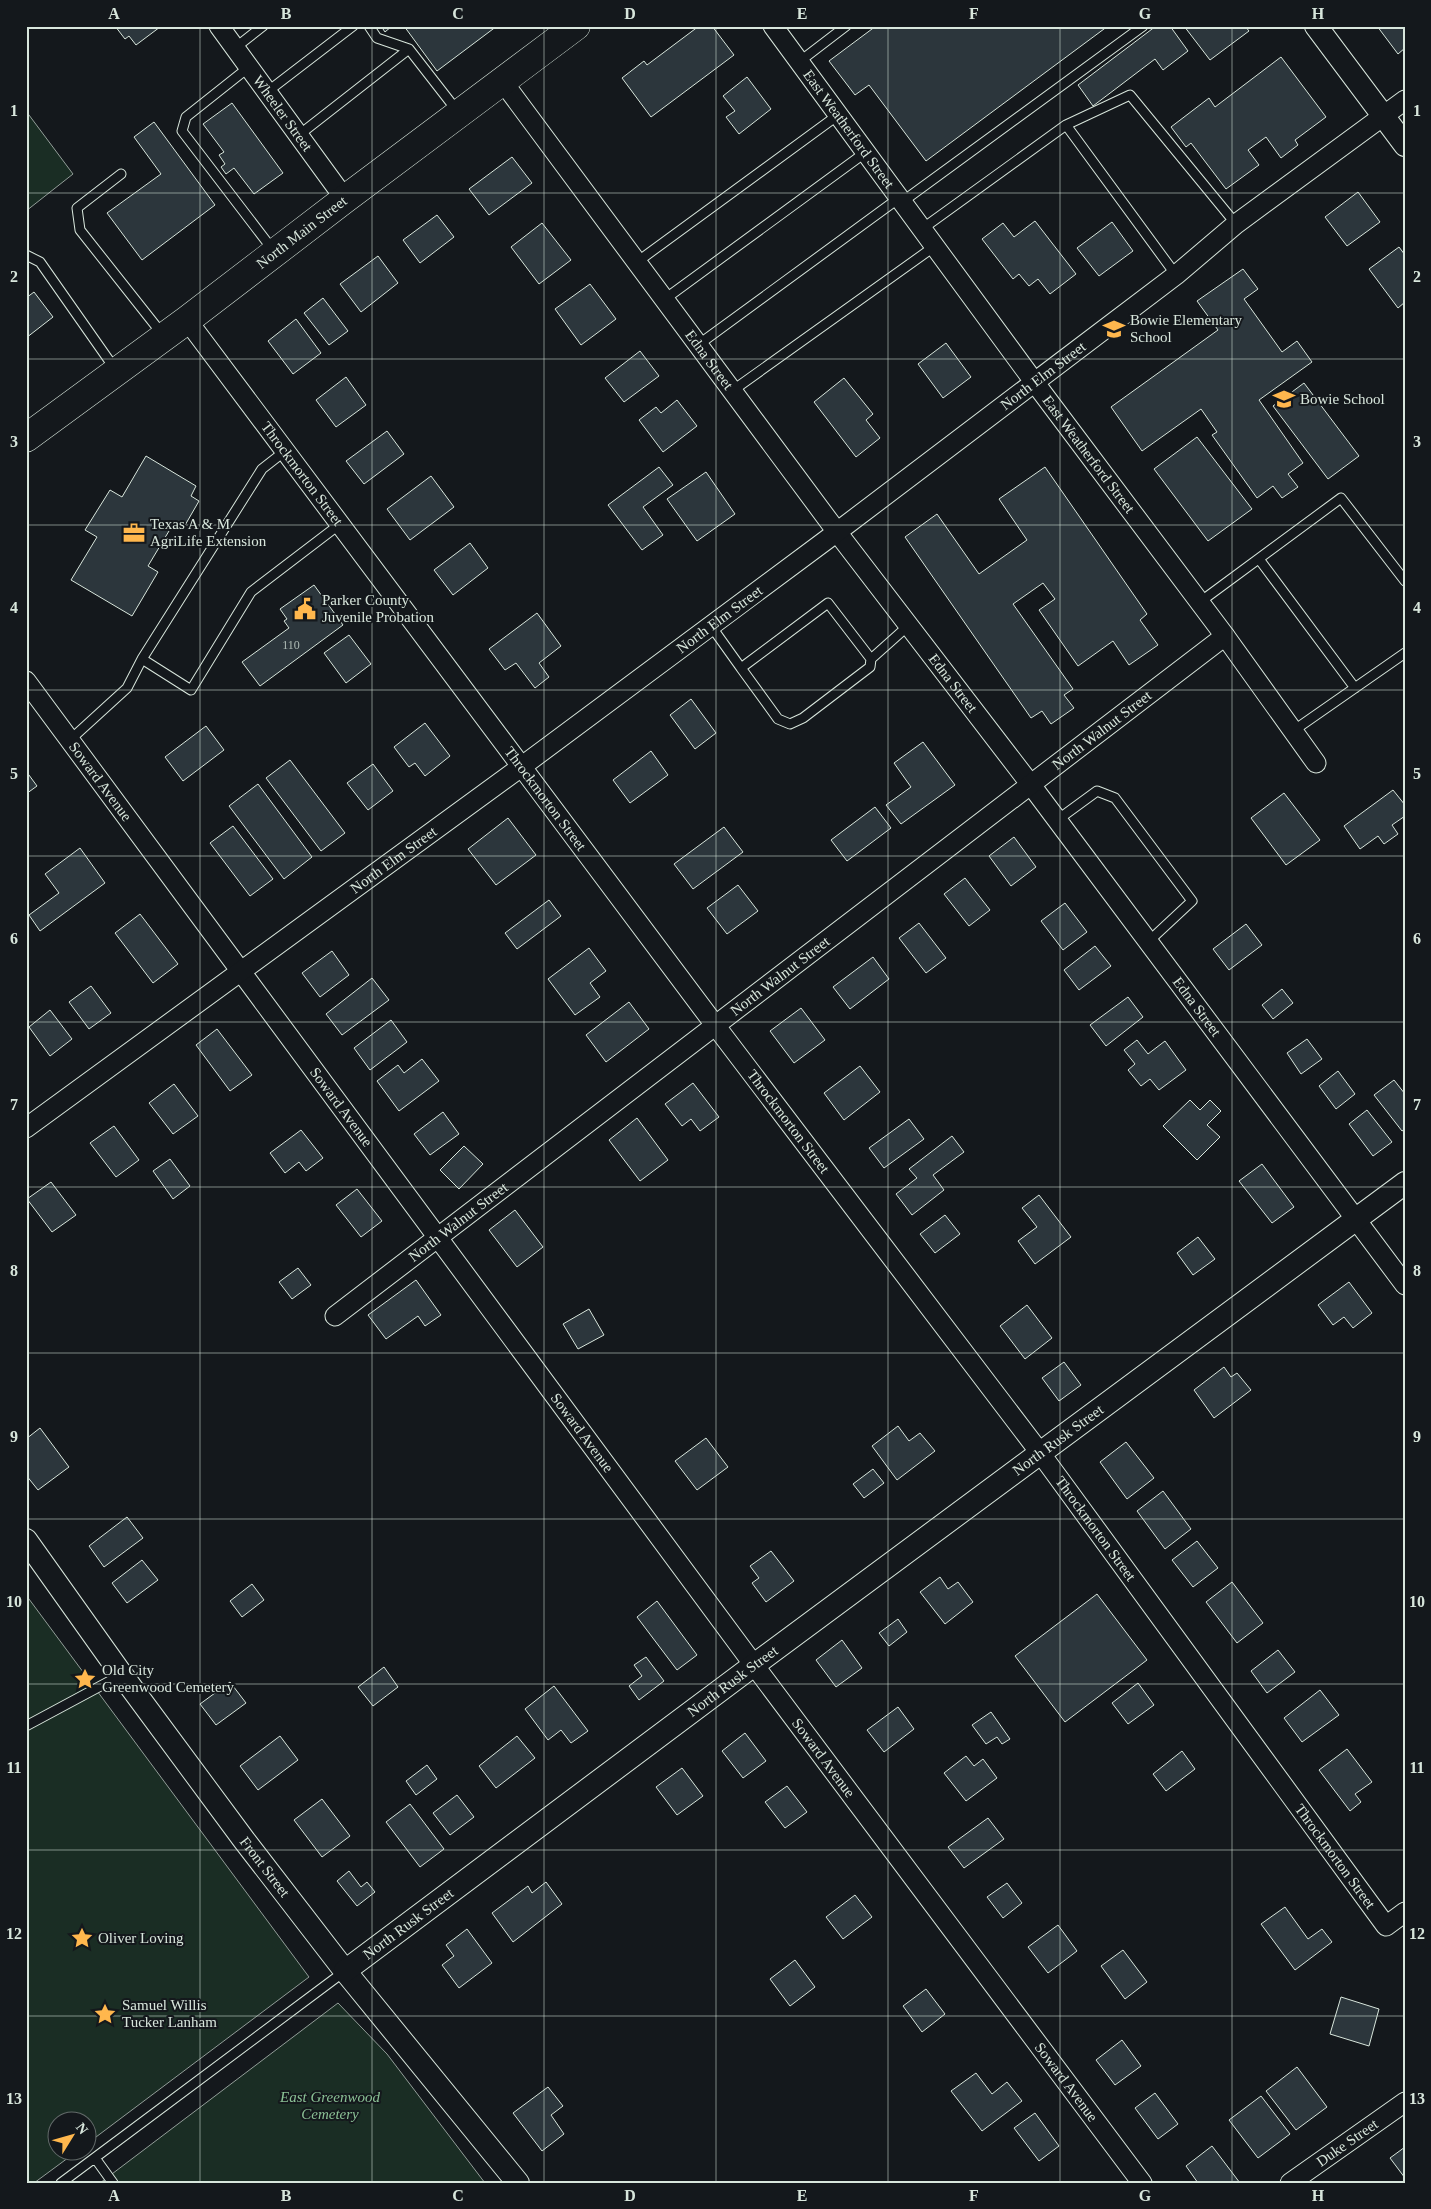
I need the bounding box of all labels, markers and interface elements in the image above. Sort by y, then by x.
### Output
text: A [108,5,120,22]
text: B [281,5,292,22]
text: C [452,5,464,22]
text: D [624,5,636,22]
text: E [797,5,807,22]
text: F [969,5,979,22]
text: G [1139,5,1152,22]
text: H [1312,5,1325,22]
street label: East Weatherford Street [800,67,898,192]
street label: Wheeler Street [250,72,316,155]
text: 1 [10,102,18,119]
text: 1 [1413,102,1421,119]
street label: North Main Street [253,192,351,272]
text: 2 [10,268,18,285]
text: 2 [1413,268,1421,285]
place label: Bowie Elementary School [1130,312,1243,345]
school or university icon: Bowie Elementary School [1101,316,1127,342]
street label: Edna Street [682,327,737,393]
street label: North Elm Street [997,338,1089,413]
school or university icon: Bowie School [1271,386,1297,412]
place label: Bowie School [1300,391,1385,407]
street label: East Weatherford Street [1039,392,1138,517]
street label: Throckmorton Street [258,419,347,529]
text: 3 [10,433,18,450]
text: 3 [1413,433,1421,450]
place label: Texas A & M AgriLife Extension [150,516,267,549]
office icon: Texas A & M AgriLife Extension [121,520,147,546]
street label: North Elm Street [674,582,766,656]
place label: Parker County Juvenile Probation [322,592,435,625]
public building icon: Parker County Juvenile Probation [292,596,318,622]
text: 4 [10,599,18,616]
text: 4 [1413,599,1421,616]
house number: 110 [282,638,300,652]
street label: Edna Street [925,651,981,716]
street label: North Walnut Street [1049,687,1155,773]
street label: Soward Avenue [66,739,135,824]
street label: Throckmorton Street [501,744,590,854]
text: 5 [10,765,18,782]
text: 5 [1413,765,1421,782]
street label: North Elm Street [347,823,440,897]
text: 6 [10,930,18,947]
text: 6 [1413,930,1421,947]
street label: North Walnut Street [727,933,833,1019]
street label: Edna Street [1170,974,1225,1040]
street label: Soward Avenue [307,1064,376,1150]
street label: Throckmorton Street [744,1067,833,1177]
text: 7 [10,1096,18,1113]
text: 7 [1413,1096,1421,1113]
street label: North Walnut Street [406,1179,511,1265]
text: 8 [10,1262,18,1279]
text: 8 [1413,1262,1421,1279]
street label: Soward Avenue [548,1390,617,1476]
street label: North Rusk Street [1010,1401,1107,1479]
text: 9 [10,1428,18,1445]
text: 9 [1413,1428,1421,1445]
street label: Throckmorton Street [1052,1473,1139,1585]
text: 10 [6,1593,22,1610]
text: 10 [1409,1593,1425,1610]
street label: North Rusk Street [684,1642,781,1720]
place label: Old City Greenwood Cemetery [102,1662,235,1695]
place icon: Old City Greenwood Cemetery [72,1666,98,1692]
street label: Soward Avenue [789,1715,858,1801]
text: 11 [6,1759,22,1776]
text: 11 [1409,1759,1425,1776]
street label: Throckmorton Street [1292,1801,1379,1912]
street label: Front Street [237,1834,293,1901]
street label: North Rusk Street [360,1884,457,1963]
text: 12 [6,1925,22,1942]
place icon: Oliver Loving [69,1925,95,1951]
text: 12 [1409,1925,1425,1942]
place label: Oliver Loving [98,1930,184,1946]
place label: Samuel Willis Tucker Lanham [122,1997,217,2030]
place icon: Samuel Willis Tucker Lanham [92,2001,118,2027]
street label: Soward Avenue [1032,2039,1101,2125]
park label: East Greenwood Cemetery [279,2089,380,2122]
text: 13 [6,2090,22,2107]
text: 13 [1409,2090,1425,2107]
north arrow [48,2112,98,2162]
street label: Duke Street [1313,2115,1382,2170]
text: N [73,2120,91,2137]
text: A [108,2187,120,2204]
text: B [281,2187,292,2204]
text: C [452,2187,464,2204]
text: D [624,2187,636,2204]
text: E [797,2187,807,2204]
text: F [969,2187,979,2204]
text: G [1139,2187,1152,2204]
text: H [1312,2187,1325,2204]

